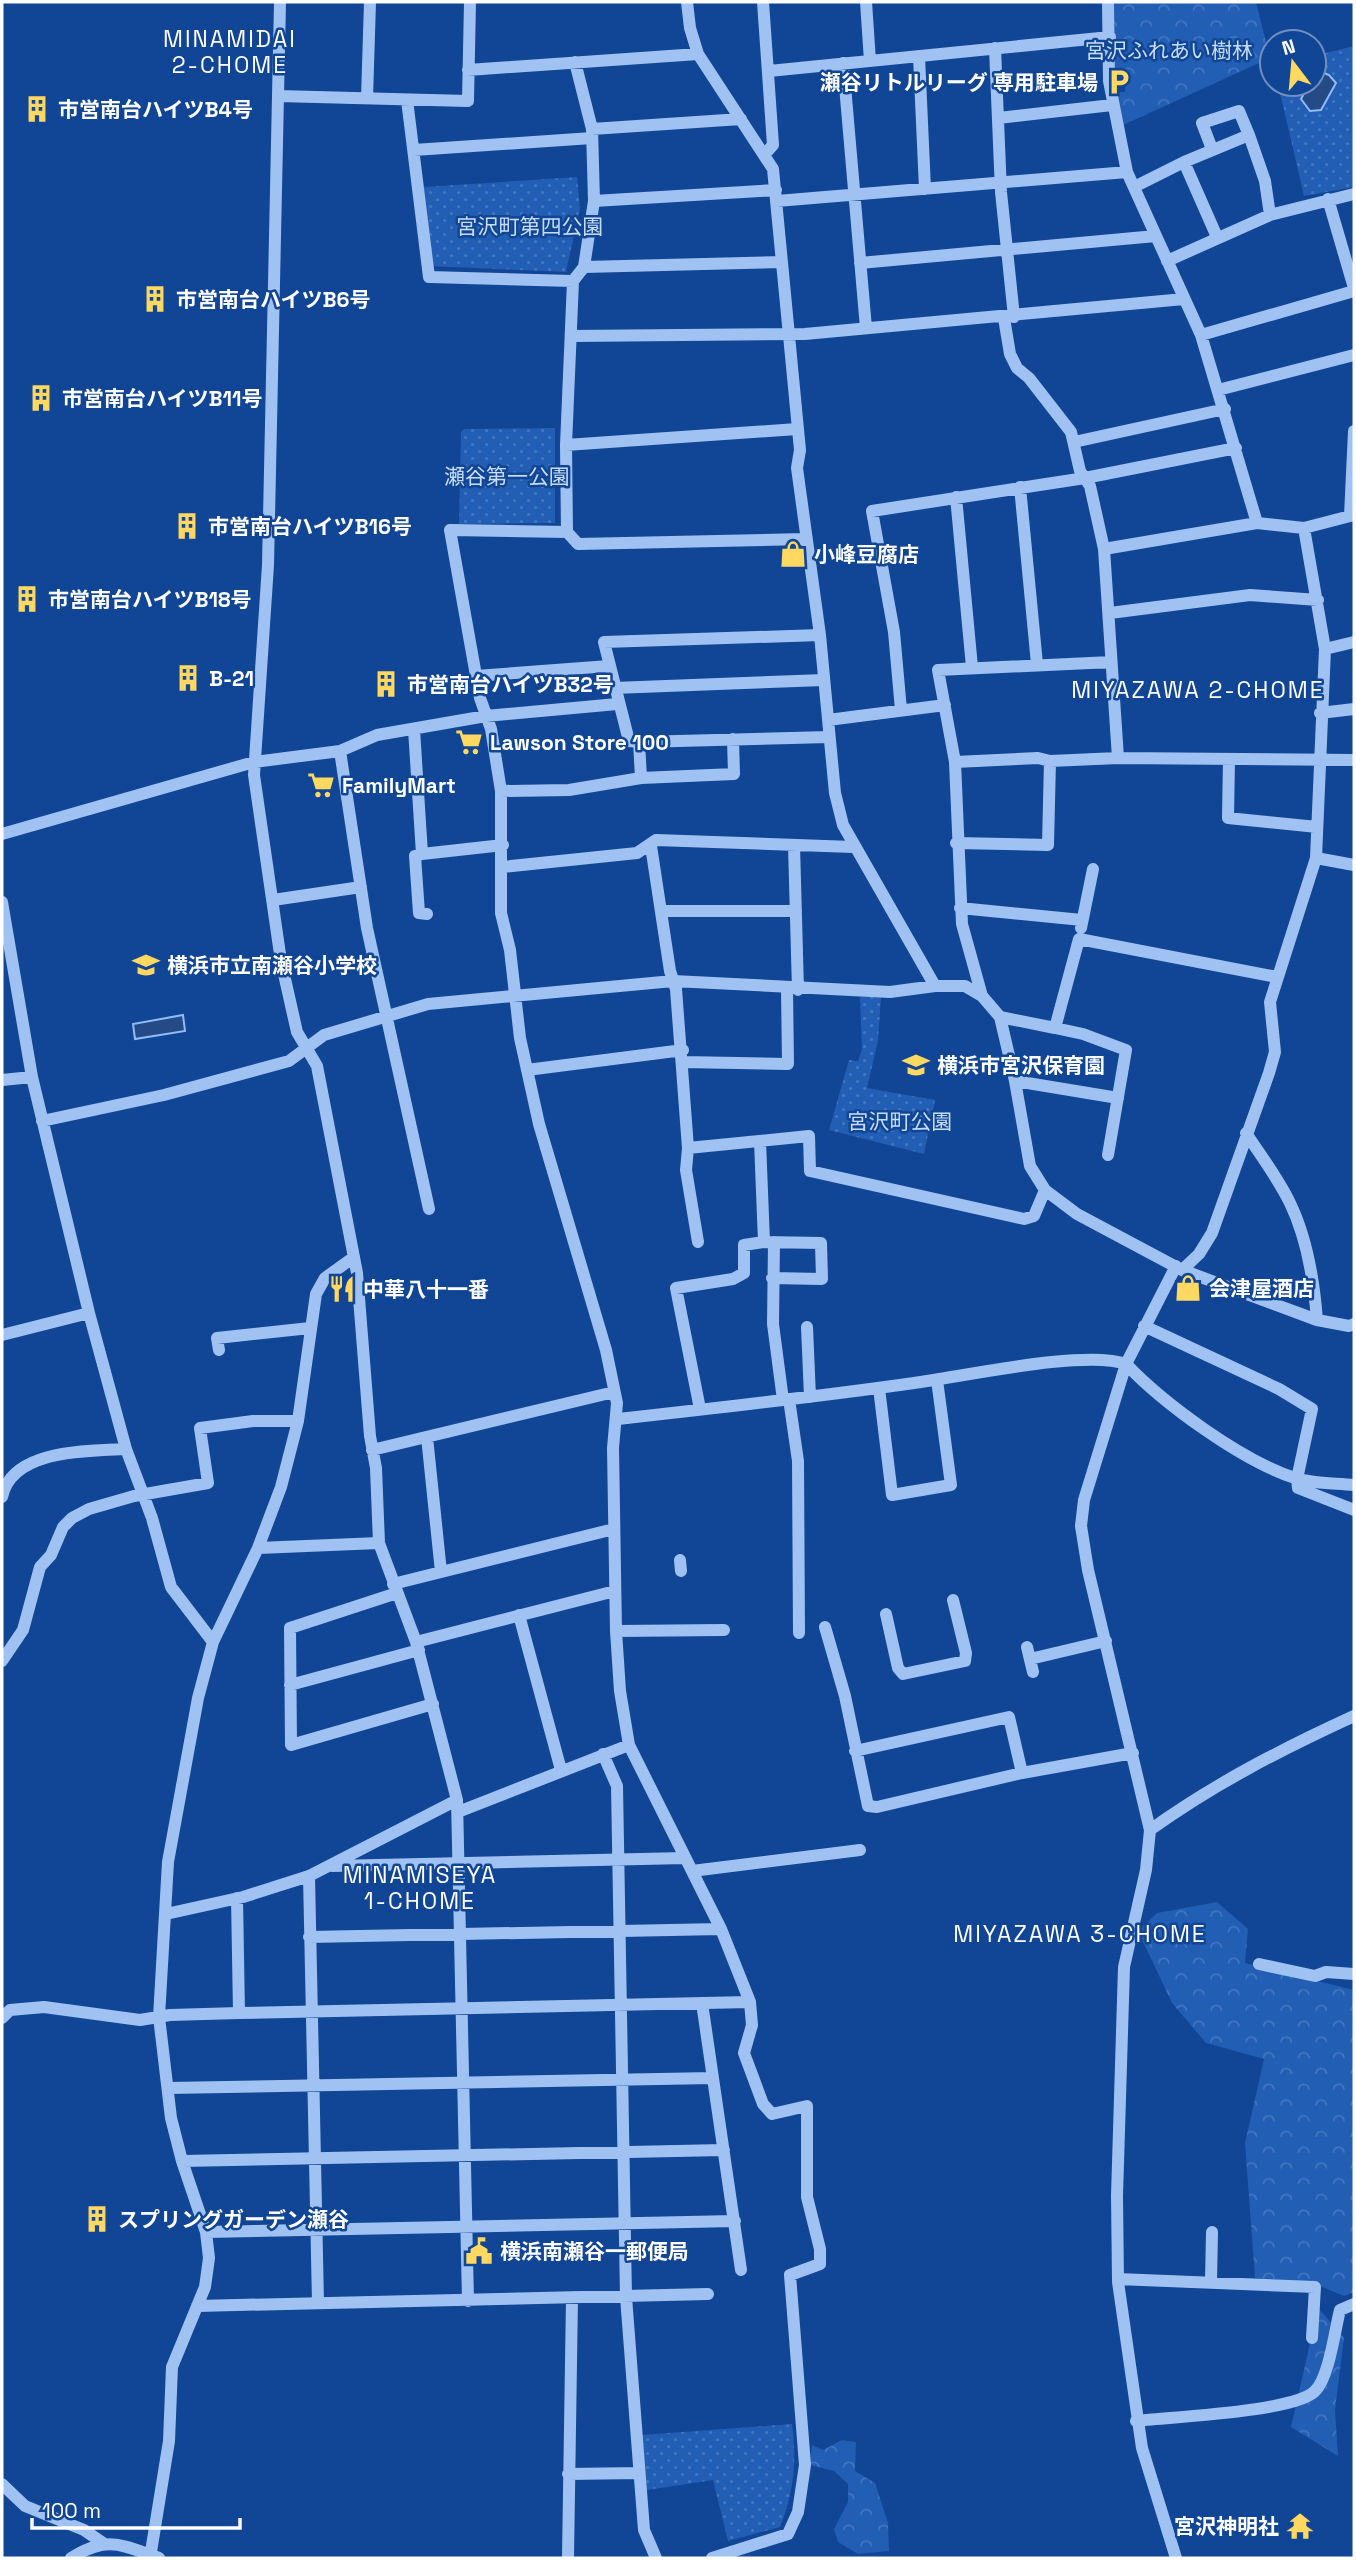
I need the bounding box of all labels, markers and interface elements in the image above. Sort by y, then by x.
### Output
district label: MINAMIDAI 2-CHOME [163,24,297,80]
north arrow [1258,28,1328,98]
text: N [1279,33,1298,61]
park label: 宮沢ふれあい樹林 [1085,37,1253,64]
parking icon: 瀬谷リトルリーグ 専用駐車場 [1104,67,1134,97]
place label: 瀬谷リトルリーグ 専用駐車場 [820,69,1098,96]
building icon: 市営南台ハイツB4号 [22,94,52,124]
place label: 市営南台ハイツB4号 [58,96,253,123]
park label: 宮沢町第四公園 [457,213,604,240]
building icon: 市営南台ハイツB6号 [140,284,170,314]
place label: 市営南台ハイツB6号 [176,286,371,313]
building icon: 市営南台ハイツB11号 [26,383,56,413]
place label: 市営南台ハイツB11号 [62,385,263,412]
park label: 瀬谷第一公園 [444,463,570,490]
building icon: 市営南台ハイツB16号 [172,511,202,541]
place label: 市営南台ハイツB16号 [208,513,412,540]
shop icon: 小峰豆腐店 [778,539,808,569]
place label: 小峰豆腐店 [814,541,919,568]
building icon: 市営南台ハイツB18号 [12,584,42,614]
place label: 市営南台ハイツB18号 [48,586,252,613]
building icon: B-21 [173,663,203,693]
place label: B-21 [209,665,254,692]
building icon: 市営南台ハイツB32号 [371,669,401,699]
place label: 市営南台ハイツB32号 [407,671,614,698]
district label: MIYAZAWA 2-CHOME [1071,675,1325,705]
supermarket icon: Lawson Store 100 [454,727,484,757]
place label: Lawson Store 100 [490,729,669,756]
supermarket icon: FamilyMart [306,770,336,800]
place label: FamilyMart [342,772,456,799]
school or university icon: 横浜市立南瀬谷小学校 [131,950,161,980]
place label: 横浜市立南瀬谷小学校 [167,952,377,979]
school or university icon: 横浜市宮沢保育園 [901,1050,931,1080]
place label: 横浜市宮沢保育園 [937,1052,1105,1079]
park label: 宮沢町公園 [848,1108,953,1135]
shop icon: 会津屋酒店 [1173,1273,1203,1303]
restaurant icon: 中華八十一番 [327,1274,357,1304]
place label: 会津屋酒店 [1209,1275,1314,1302]
place label: 中華八十一番 [363,1276,489,1303]
district label: MINAMISEYA 1-CHOME [343,1860,497,1916]
district label: MIYAZAWA 3-CHOME [953,1919,1207,1949]
building icon: スプリングガーデン瀬谷 [82,2204,112,2234]
place label: スプリングガーデン瀬谷 [118,2206,349,2233]
public building icon: 横浜南瀬谷一郵便局 [464,2236,494,2266]
place label: 横浜南瀬谷一郵便局 [500,2238,689,2265]
scale bar [32,2486,240,2530]
text: 100 m [42,2497,101,2524]
temple icon: 宮沢神明社 [1285,2511,1315,2541]
place label: 宮沢神明社 [1174,2513,1279,2540]

